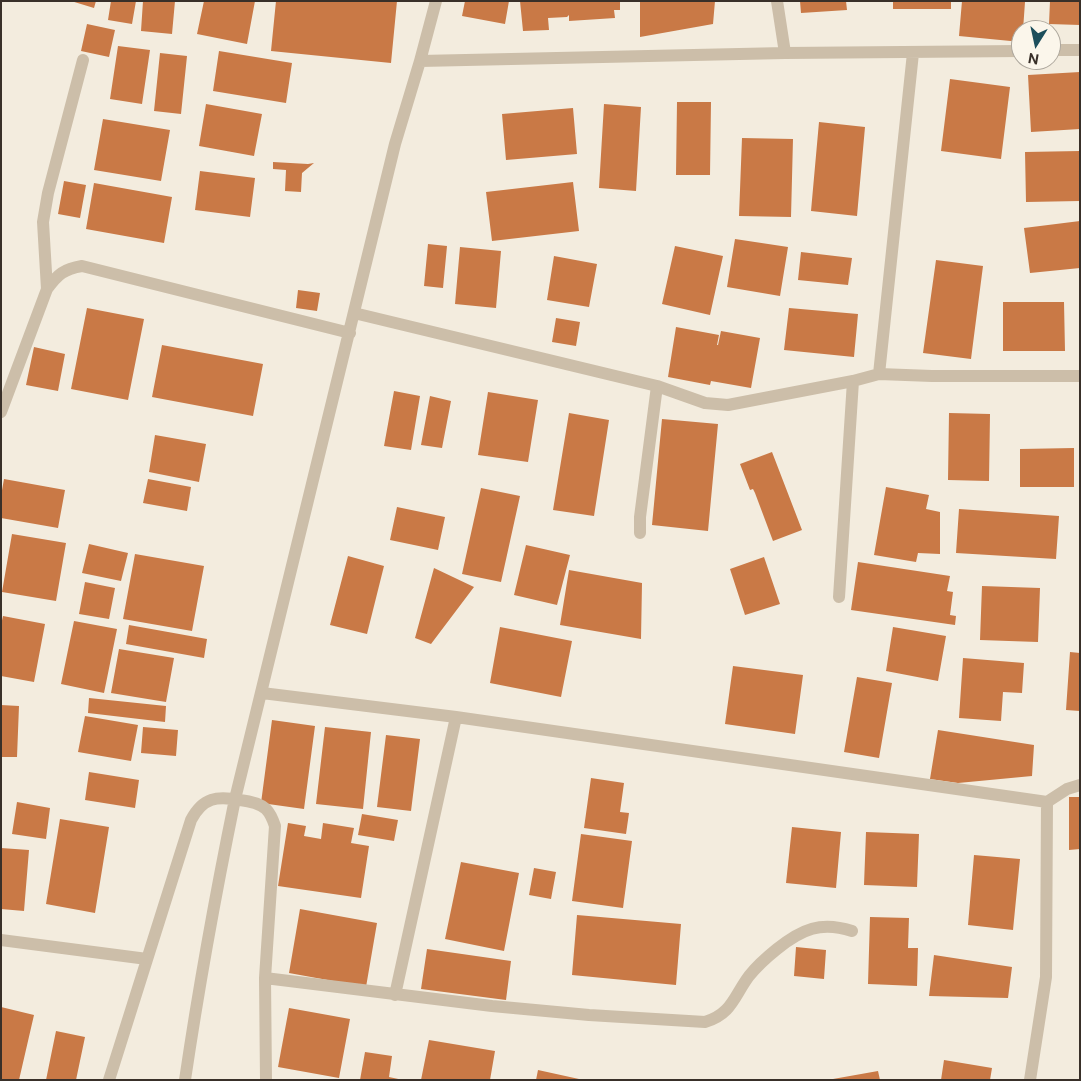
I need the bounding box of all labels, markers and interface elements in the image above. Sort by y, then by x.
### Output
north arrow [1011,20,1061,70]
text: N [1027,50,1040,68]

